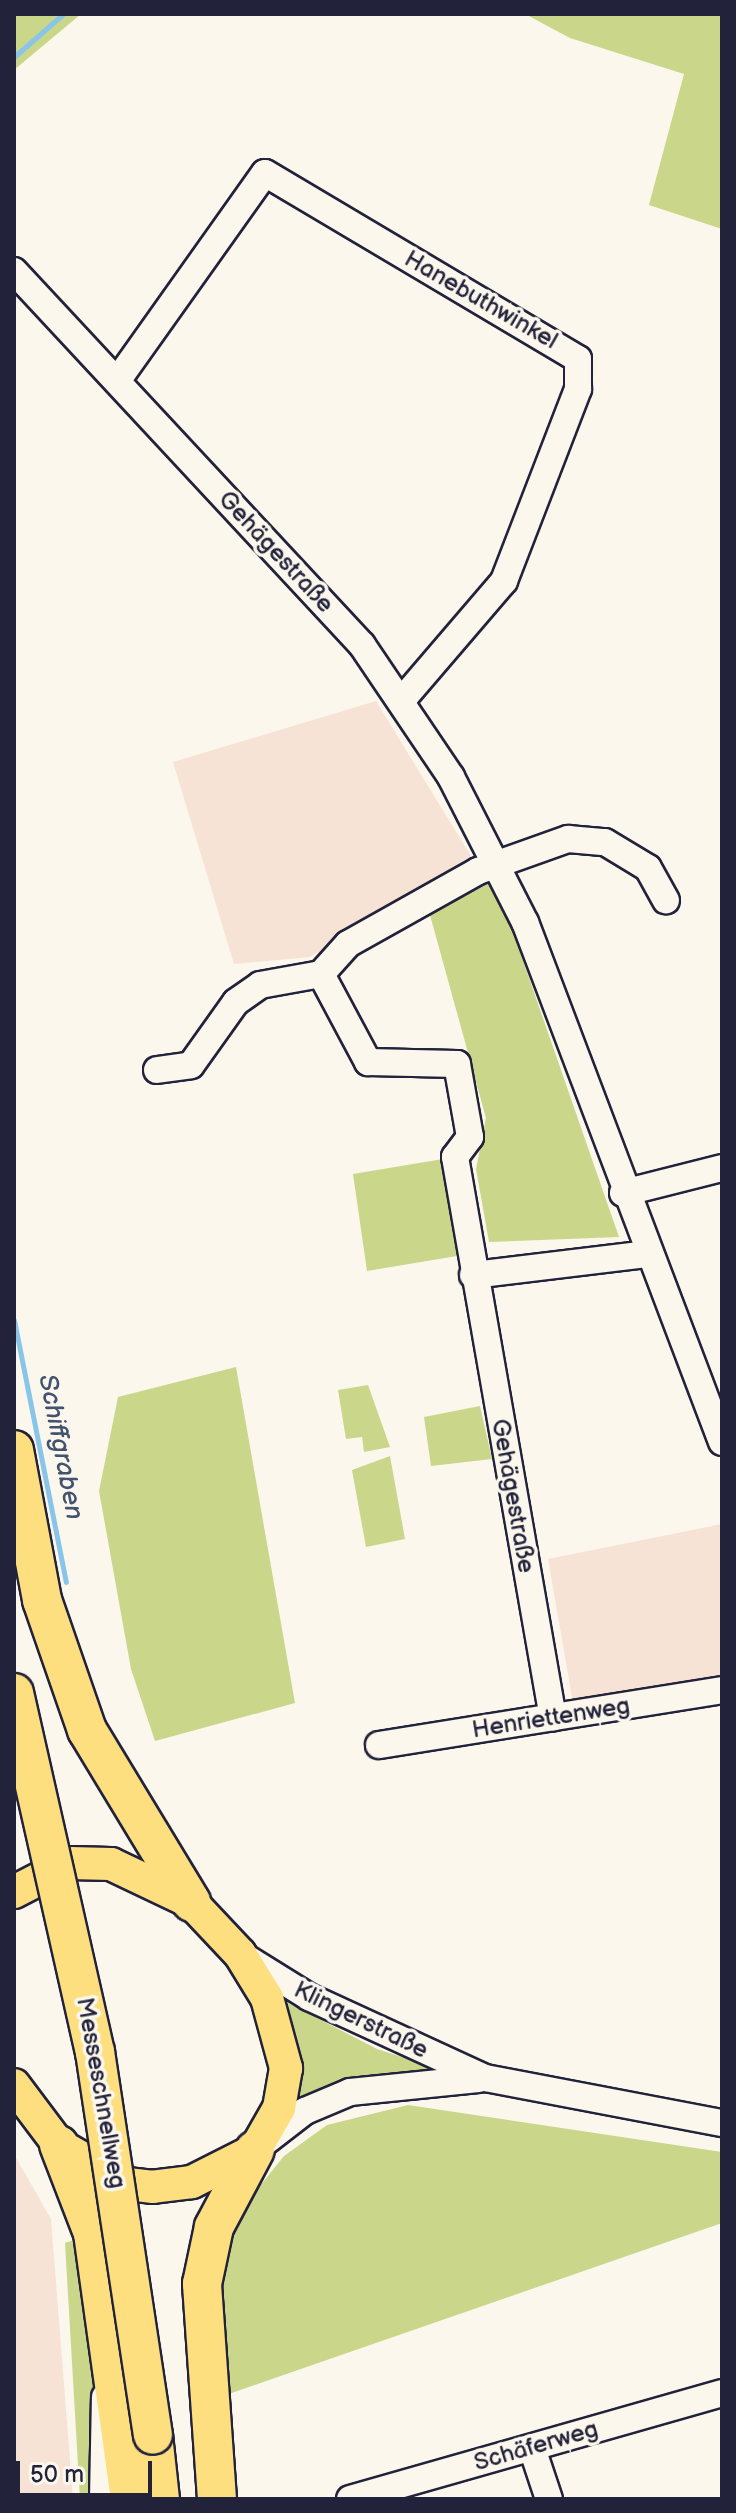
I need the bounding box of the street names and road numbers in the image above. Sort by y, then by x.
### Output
street label: Hanebuthwinkel [399,244,563,356]
street label: Gehägestraße [212,485,340,619]
street label: Gehägestraße [485,1417,541,1575]
street label: Henriettenweg [470,1691,632,1745]
street label: Klingerstraße [289,1975,433,2065]
street label: Messeschnellweg [70,1995,132,2191]
street label: Schäferweg [471,2415,601,2477]

